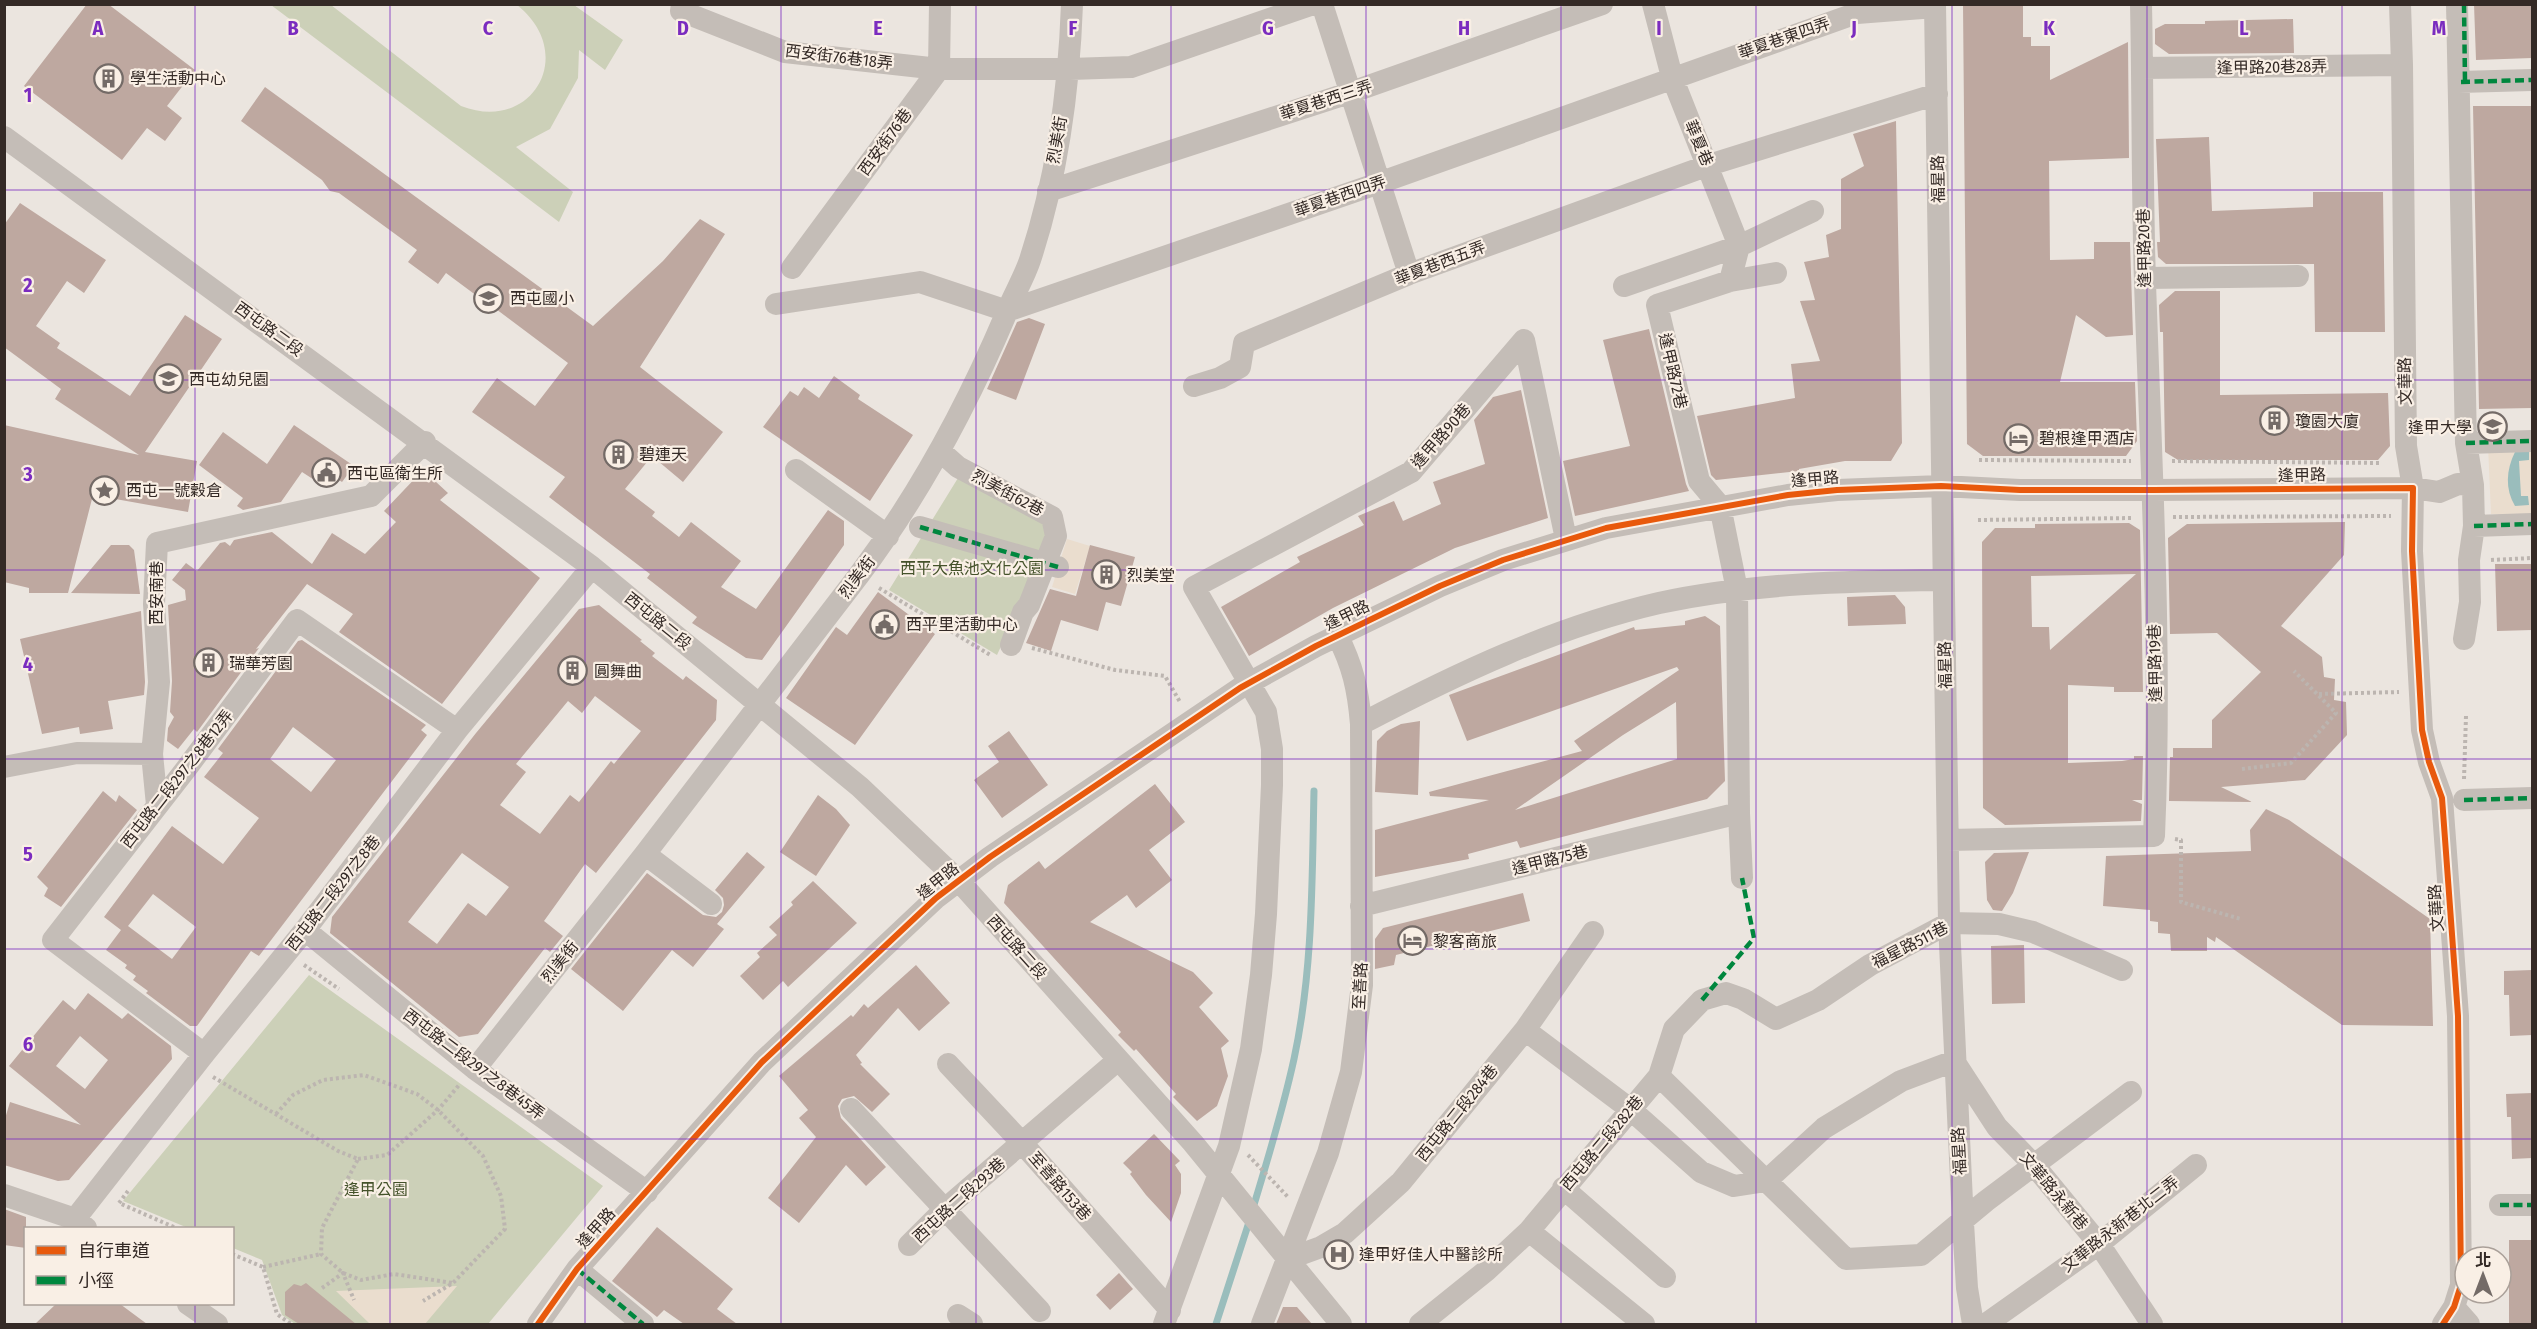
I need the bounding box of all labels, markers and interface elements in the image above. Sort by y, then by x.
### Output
street label: 華夏巷東四弄 [1736,13,1832,63]
text: A [92,16,105,40]
text: B [287,16,299,40]
text: C [483,16,494,40]
text: D [677,16,689,40]
text: E [873,16,883,40]
text: F [1069,16,1078,40]
text: G [1262,16,1274,40]
text: H [1458,16,1470,40]
text: I [1656,16,1662,40]
text: J [1850,16,1857,40]
text: K [2043,16,2055,40]
text: L [2239,16,2249,40]
text: M [2432,16,2446,40]
street label: 西安街76巷18弄 [784,41,894,73]
street label: 逢甲路20巷28弄 [2217,57,2327,77]
building icon: 學生活動中心 [93,62,125,94]
place label: 學生活動中心 [130,69,226,88]
street label: 華夏巷西三弄 [1277,76,1375,124]
text: 1 [24,83,32,107]
street label: 西安街76巷 [854,105,916,179]
street label: 烈美街 [1043,115,1071,165]
street label: 華夏巷 [1681,117,1717,169]
street label: 福星路 [1928,155,1948,203]
street label: 華夏巷西四弄 [1292,171,1388,221]
street label: 逢甲路20巷 [2134,208,2154,288]
street label: 華夏巷西五弄 [1392,237,1488,289]
text: 2 [22,273,33,297]
school or university icon: 西屯國小 [473,282,505,314]
place label: 西屯國小 [510,289,574,308]
street label: 西屯路二段 [231,298,307,360]
street label: 逢甲路72巷 [1655,331,1691,411]
street label: 文華路 [2395,357,2415,405]
school or university icon: 西屯幼兒園 [152,363,184,395]
place label: 西屯幼兒園 [189,370,269,389]
street label: 逢甲路90巷 [1408,400,1474,472]
building icon: 瓊園大廈 [2258,405,2290,437]
school or university icon: 逢甲大學 [2477,411,2509,443]
place label: 瓊園大廈 [2295,412,2359,431]
place label: 逢甲大學 [2408,418,2472,437]
hotel icon: 碧根逢甲酒店 [2002,422,2034,454]
place label: 碧根逢甲酒店 [2039,429,2135,448]
building icon: 碧連天 [602,438,634,470]
place label: 碧連天 [639,445,687,464]
public building icon: 西屯區衛生所 [310,457,342,489]
text: 3 [22,462,33,486]
place label: 西屯區衛生所 [347,464,443,483]
street label: 逢甲路 [2278,465,2326,485]
street label: 烈美街62巷 [969,466,1047,520]
street label: 逢甲路 [1790,467,1840,491]
place icon: 西屯一號穀倉 [89,474,121,506]
place label: 西屯一號穀倉 [126,481,222,500]
street label: 烈美街 [835,552,879,602]
park label: 西平大魚池文化公園 [900,559,1044,578]
building icon: 烈美堂 [1090,559,1122,591]
street label: 西安南巷 [147,561,166,625]
place label: 烈美堂 [1127,566,1175,585]
street label: 西屯路二段 [621,588,695,654]
street label: 逢甲路 [1321,596,1373,634]
public building icon: 西平里活動中心 [869,608,901,640]
place label: 西平里活動中心 [906,615,1018,634]
street label: 逢甲路19巷 [2145,624,2165,702]
street label: 福星路 [1935,641,1955,689]
building icon: 瑞華芳園 [192,647,224,679]
text: 4 [23,652,33,676]
place label: 瑞華芳園 [229,654,293,673]
building icon: 圓舞曲 [557,655,589,687]
place label: 圓舞曲 [594,662,642,681]
street label: 西屯路二段297之8巷12弄 [117,706,237,852]
street label: 西屯路二段297之8巷 [282,832,384,954]
street label: 逢甲路75巷 [1510,841,1590,879]
text: 5 [23,842,33,866]
street label: 逢甲路 [913,859,963,903]
street label: 文華路 [2425,883,2447,933]
street label: 西屯路二段 [983,911,1051,983]
street label: 福星路511巷 [1869,918,1951,972]
hotel icon: 黎客商旅 [1396,925,1428,957]
place label: 黎客商旅 [1433,932,1497,951]
street label: 烈美街 [538,937,582,987]
street label: 至善路 [1349,962,1371,1010]
street label: 西屯路二段297之8巷45弄 [400,1005,548,1123]
text: 6 [23,1032,33,1056]
street label: 西屯路二段284巷 [1412,1061,1502,1165]
street label: 西屯路二段282巷 [1557,1092,1647,1194]
street label: 福星路 [1948,1127,1970,1175]
street label: 至善路153巷 [1025,1148,1095,1224]
street label: 文華路永新巷 [2016,1148,2092,1234]
street label: 西屯路二段293巷 [909,1154,1009,1246]
street label: 文華路永新巷北二弄 [2057,1172,2183,1276]
park label: 逢甲公園 [344,1180,408,1199]
street label: 逢甲路 [573,1204,619,1252]
legend [24,1227,234,1305]
hospital icon: 逢甲好佳人中醫診所 [1322,1238,1354,1270]
text: 自行車道 [78,1240,150,1262]
place label: 逢甲好佳人中醫診所 [1359,1245,1503,1264]
north arrow [2453,1245,2513,1305]
text: 北 [2475,1251,2491,1270]
text: 小徑 [78,1270,114,1292]

